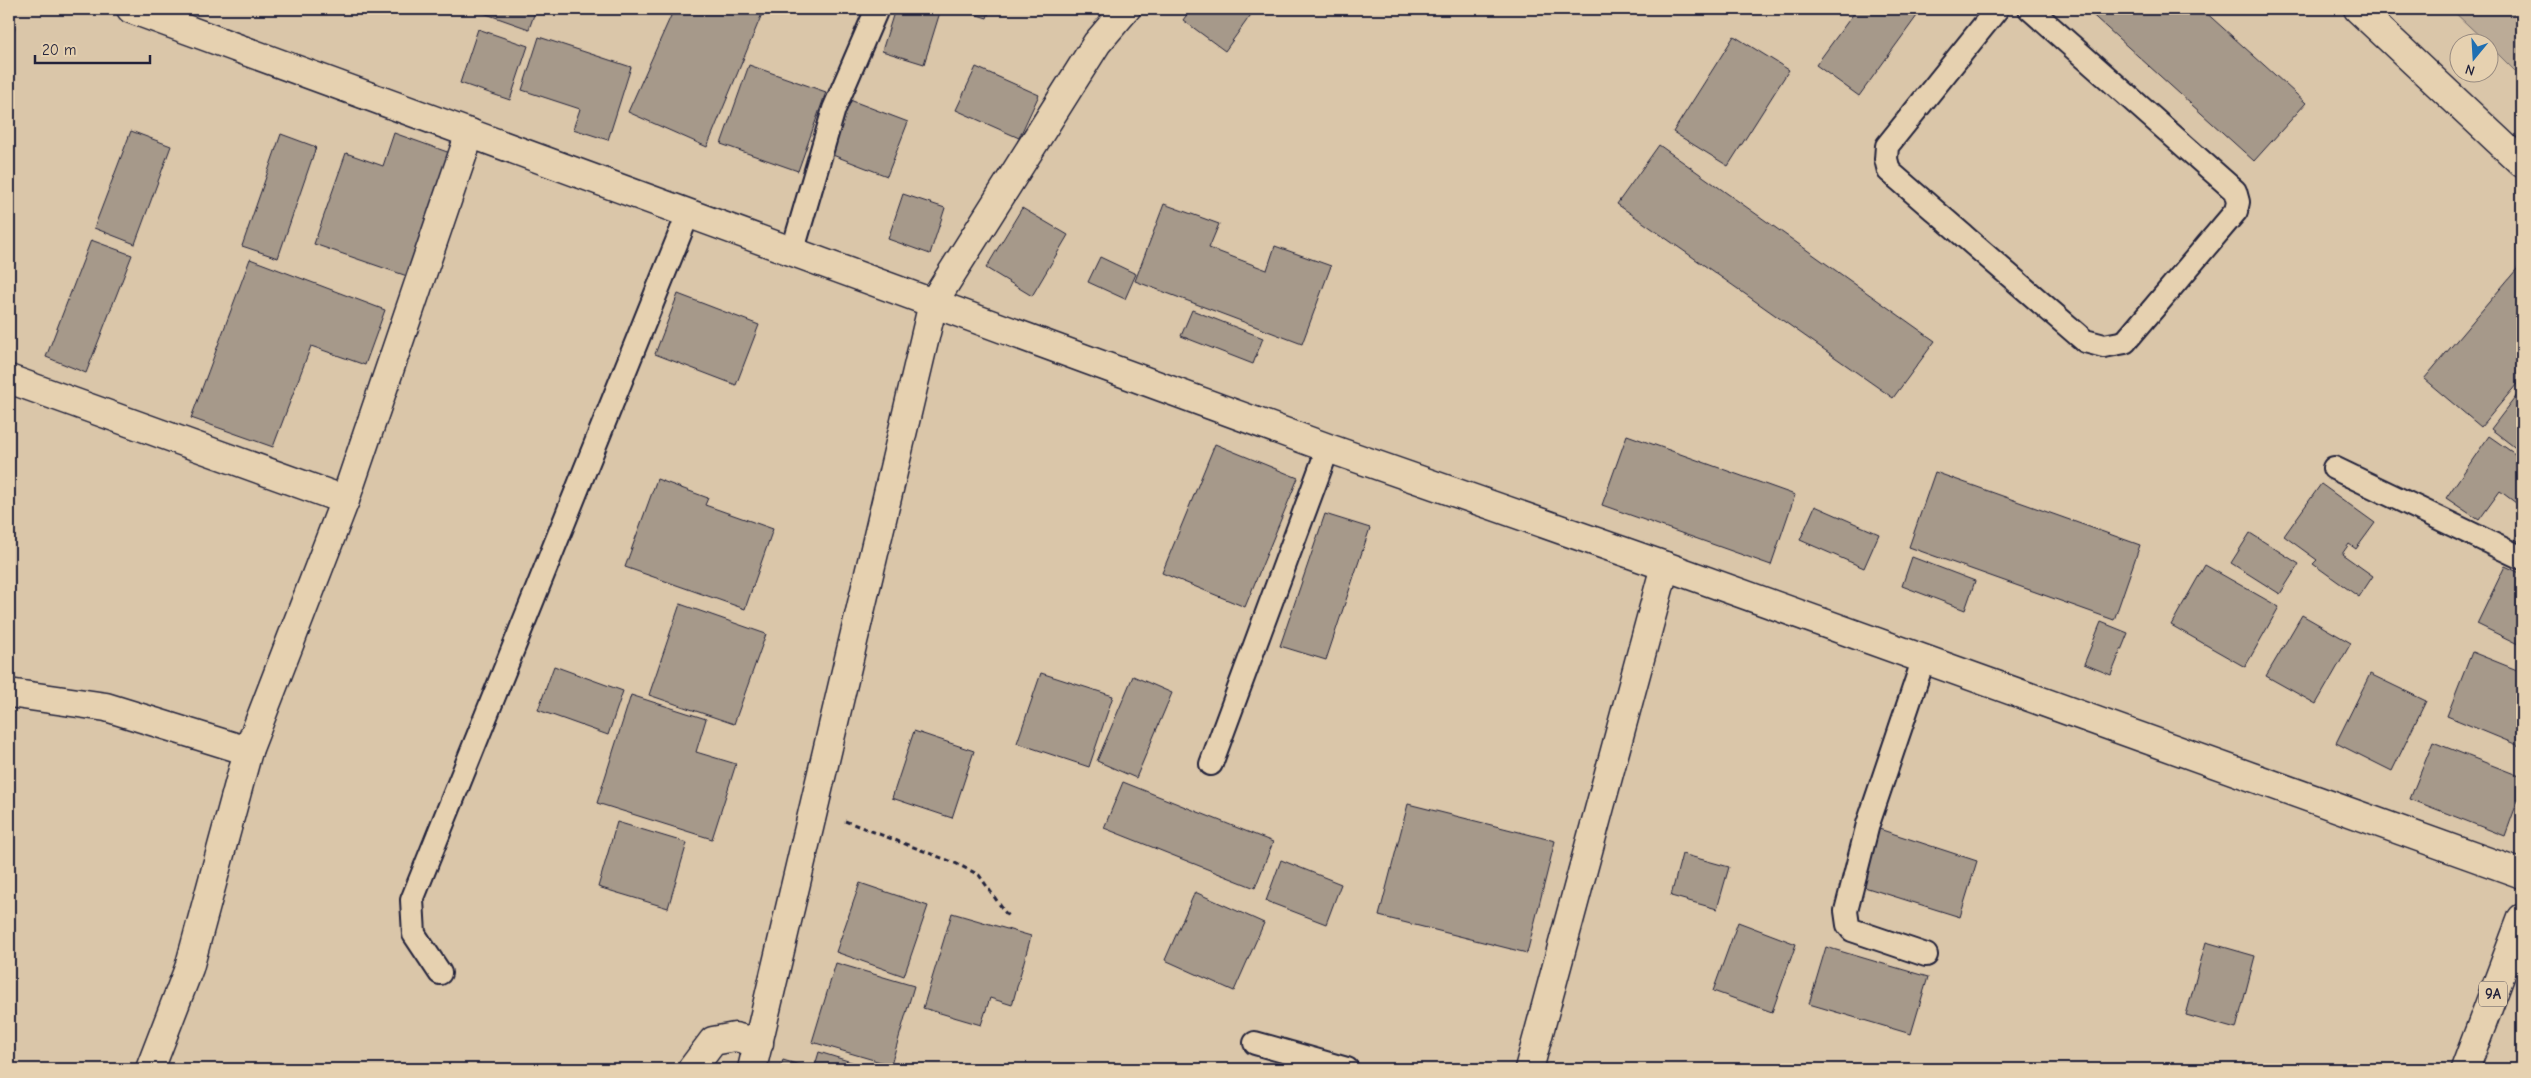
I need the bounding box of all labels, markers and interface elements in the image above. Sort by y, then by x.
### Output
scale bar [35,32,150,64]
north arrow [2448,32,2498,82]
text: 20 m [42,41,76,59]
text: N [2463,60,2477,79]
road number: 9A [2479,982,2507,1006]

